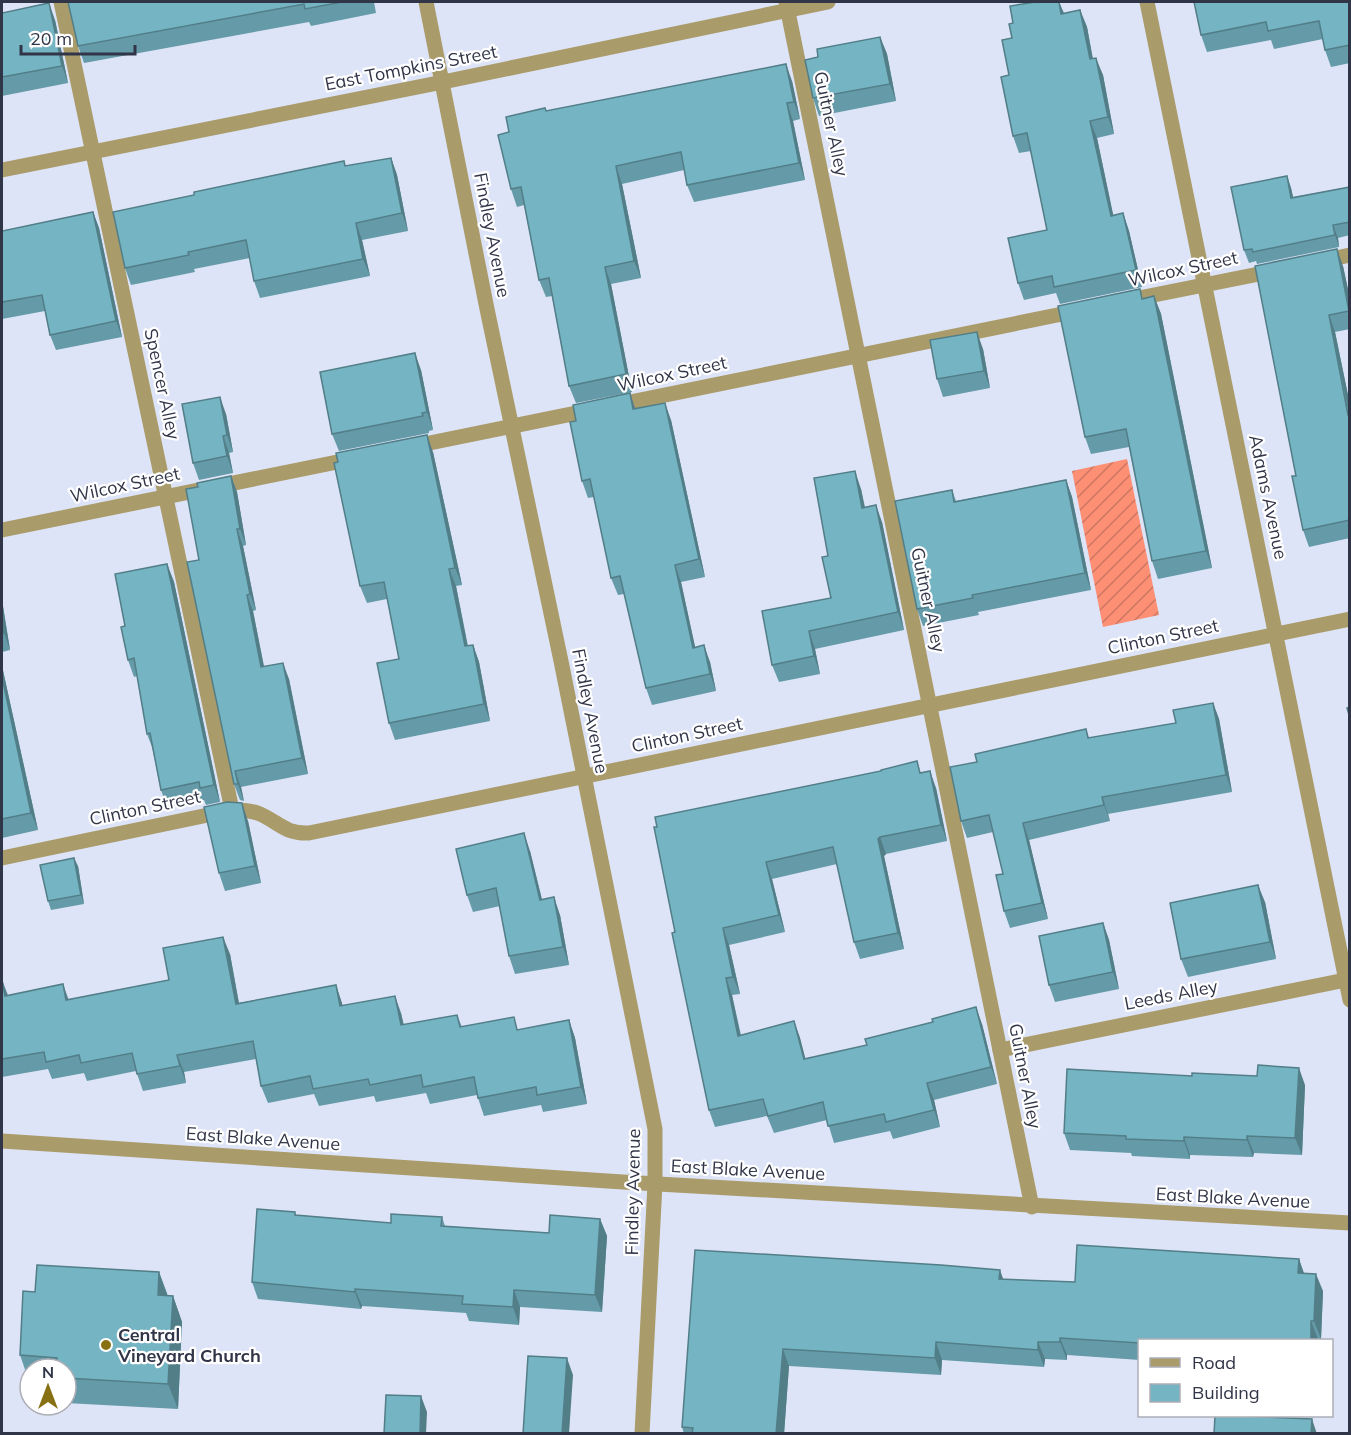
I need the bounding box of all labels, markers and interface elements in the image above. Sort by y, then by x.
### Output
scale bar [21,18,135,56]
text: 20 m [30,27,72,50]
street label: East Tompkins Street [323,40,499,95]
street label: Guitner Alley [809,69,854,179]
street label: Findley Avenue [469,171,516,299]
street label: Wilcox Street [1126,246,1240,291]
street label: Spencer Alley [139,326,186,442]
street label: Wilcox Street [615,351,729,396]
street label: Adams Avenue [1244,432,1293,561]
street label: Wilcox Street [68,462,182,507]
street label: Guitner Alley [906,545,951,655]
street label: Clinton Street [1105,614,1221,660]
street label: Findley Avenue [567,647,614,775]
street label: Clinton Street [629,712,745,758]
street label: Clinton Street [87,785,203,831]
street label: Leeds Alley [1122,974,1220,1015]
street label: Guitner Alley [1004,1021,1047,1131]
street label: East Blake Avenue [185,1122,341,1155]
street label: Findley Avenue [620,1128,645,1256]
street label: East Blake Avenue [670,1154,826,1185]
street label: East Blake Avenue [1155,1182,1311,1213]
place label: Central Vineyard Church [117,1323,261,1367]
marker: Central Vineyard Church [99,1338,113,1352]
legend [1138,1339,1333,1417]
text: Road [1192,1351,1236,1374]
north arrow [18,1357,78,1417]
text: N [42,1362,54,1382]
text: Building [1192,1381,1260,1404]

